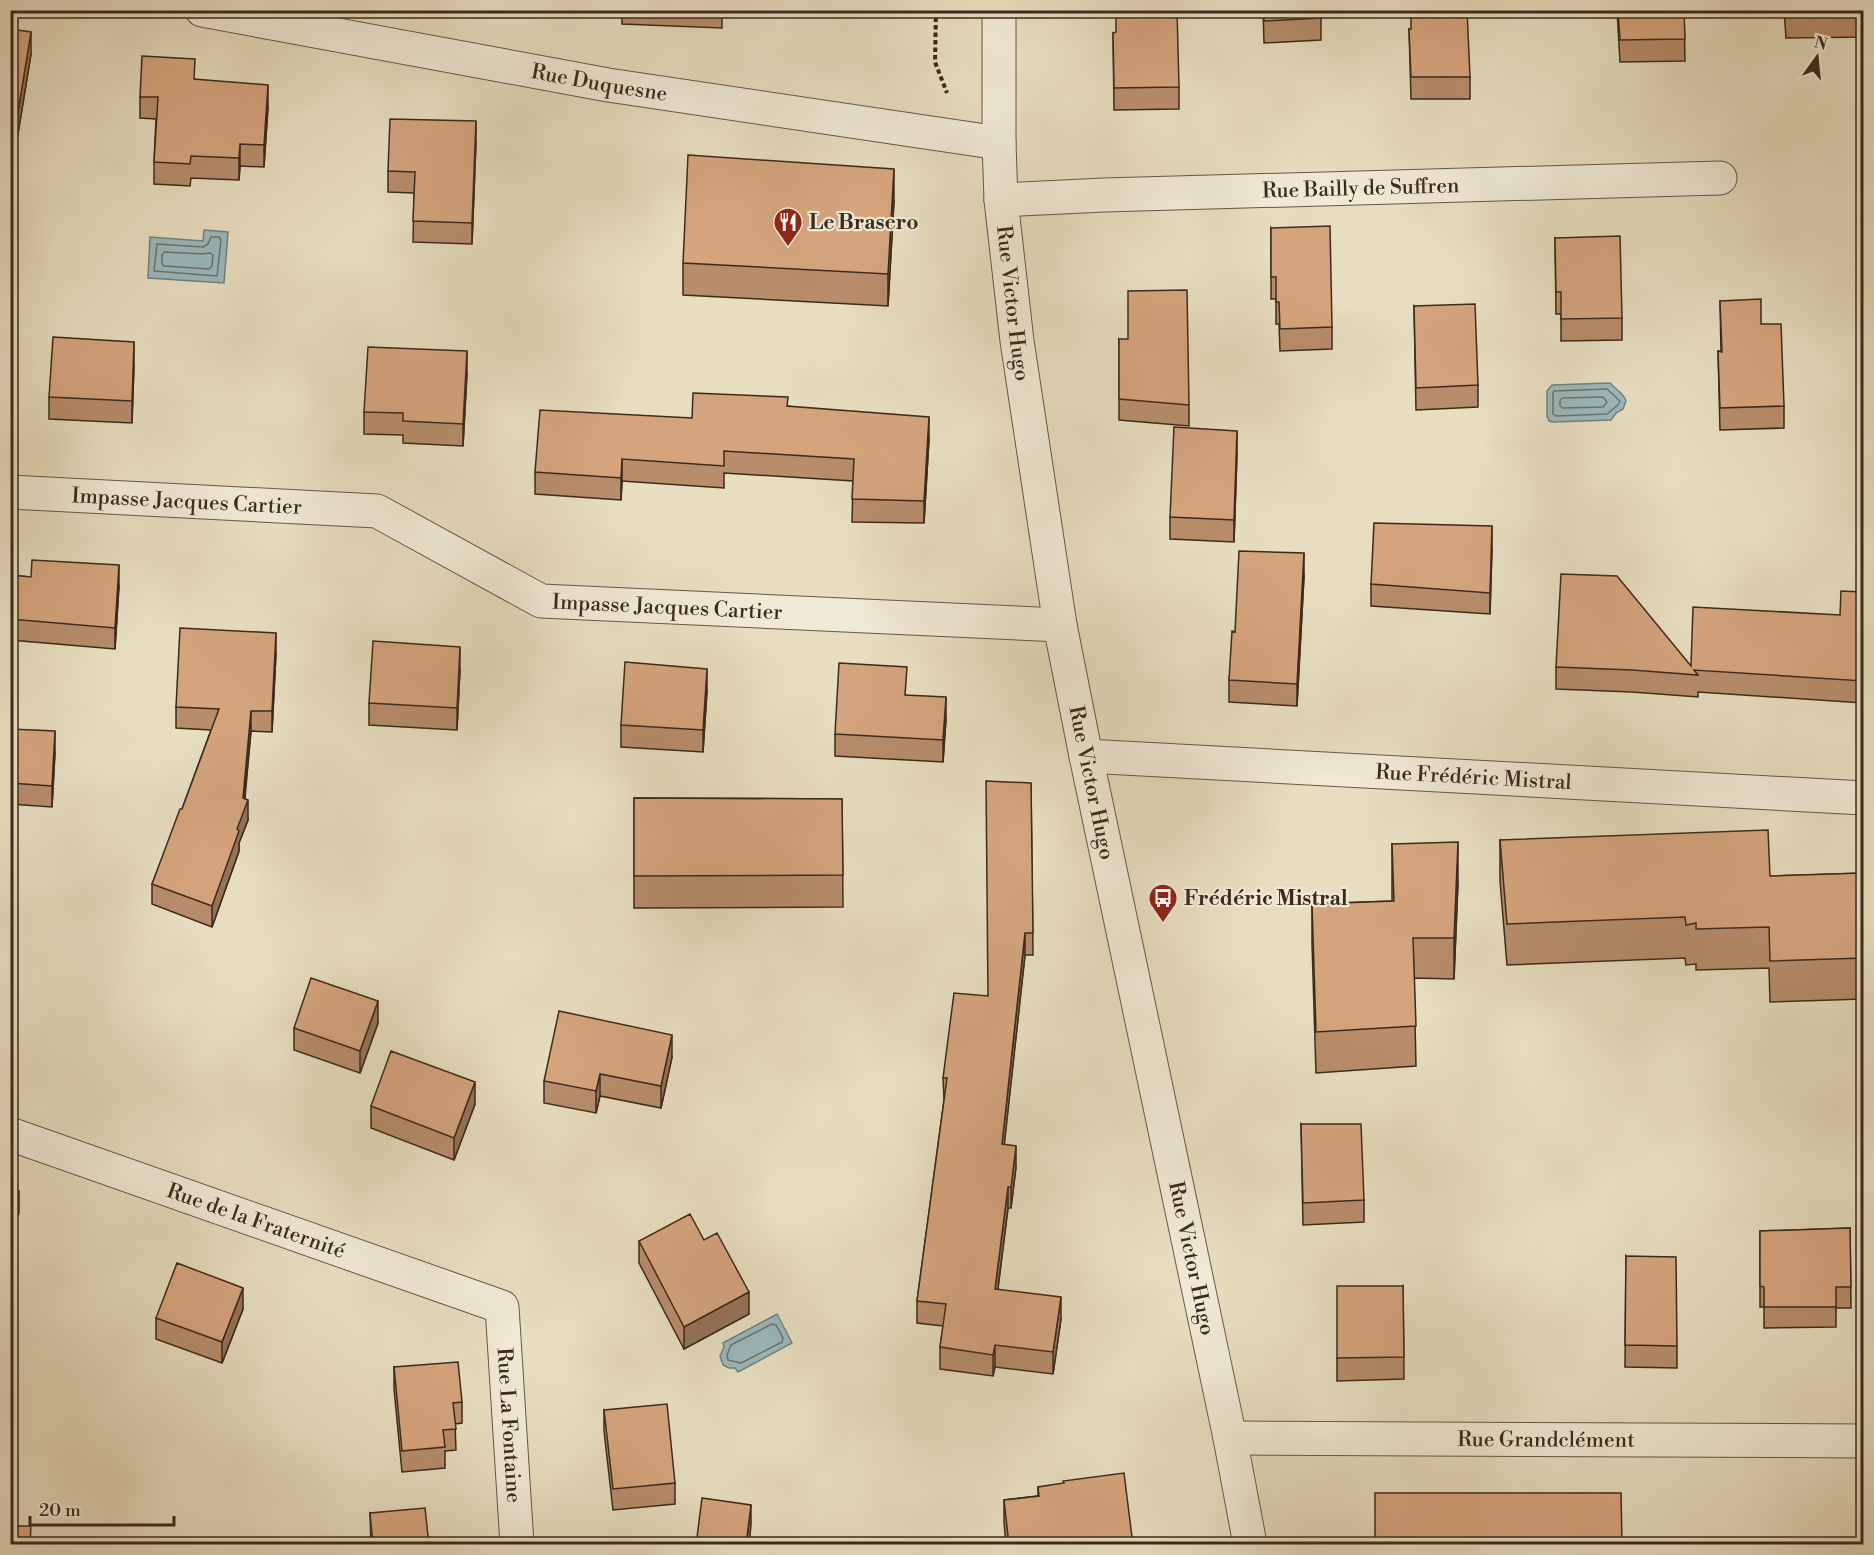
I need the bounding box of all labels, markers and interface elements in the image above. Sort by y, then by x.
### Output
north arrow [1787,27,1847,87]
text: N [1812,32,1830,55]
street label: Rue Duquesne [529,59,669,108]
street label: Rue Bailly de Suffren [1262,173,1460,205]
restaurant icon: Le Brasero [772,206,804,248]
place label: Le Brasero [809,210,919,236]
street label: Rue Victor Hugo [990,224,1035,383]
street label: Impasse Jacques Cartier [71,483,302,521]
street label: Impasse Jacques Cartier [552,590,783,626]
street label: Rue Victor Hugo [1062,704,1120,862]
street label: Rue Frédéric Mistral [1375,760,1572,796]
bus stop icon: Frédéric Mistral [1147,882,1179,924]
place label: Frédéric Mistral [1184,886,1348,912]
street label: Rue de la Fraternité [163,1178,348,1265]
street label: Rue Victor Hugo [1162,1179,1220,1338]
street label: Rue La Fontaine [491,1347,526,1504]
street label: Rue Grandclément [1457,1427,1635,1454]
scale bar [30,1489,174,1527]
text: 20 m [39,1499,81,1522]

